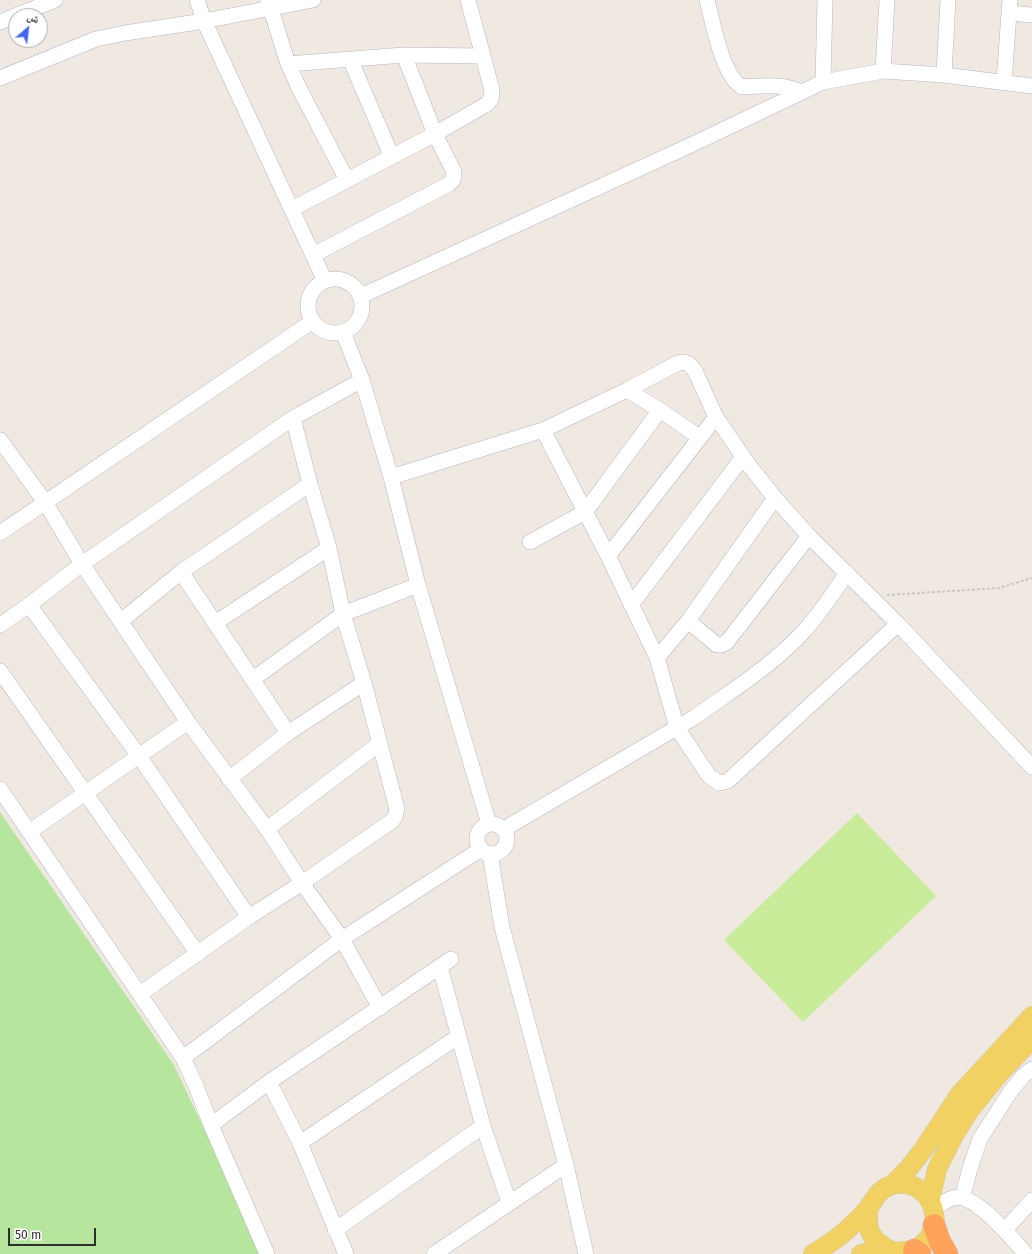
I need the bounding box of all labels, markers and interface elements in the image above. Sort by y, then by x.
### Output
north arrow [8,8,48,48]
text: ش [25,9,42,26]
scale bar [10,1220,98,1246]
text: 50 m [15,1228,41,1242]

